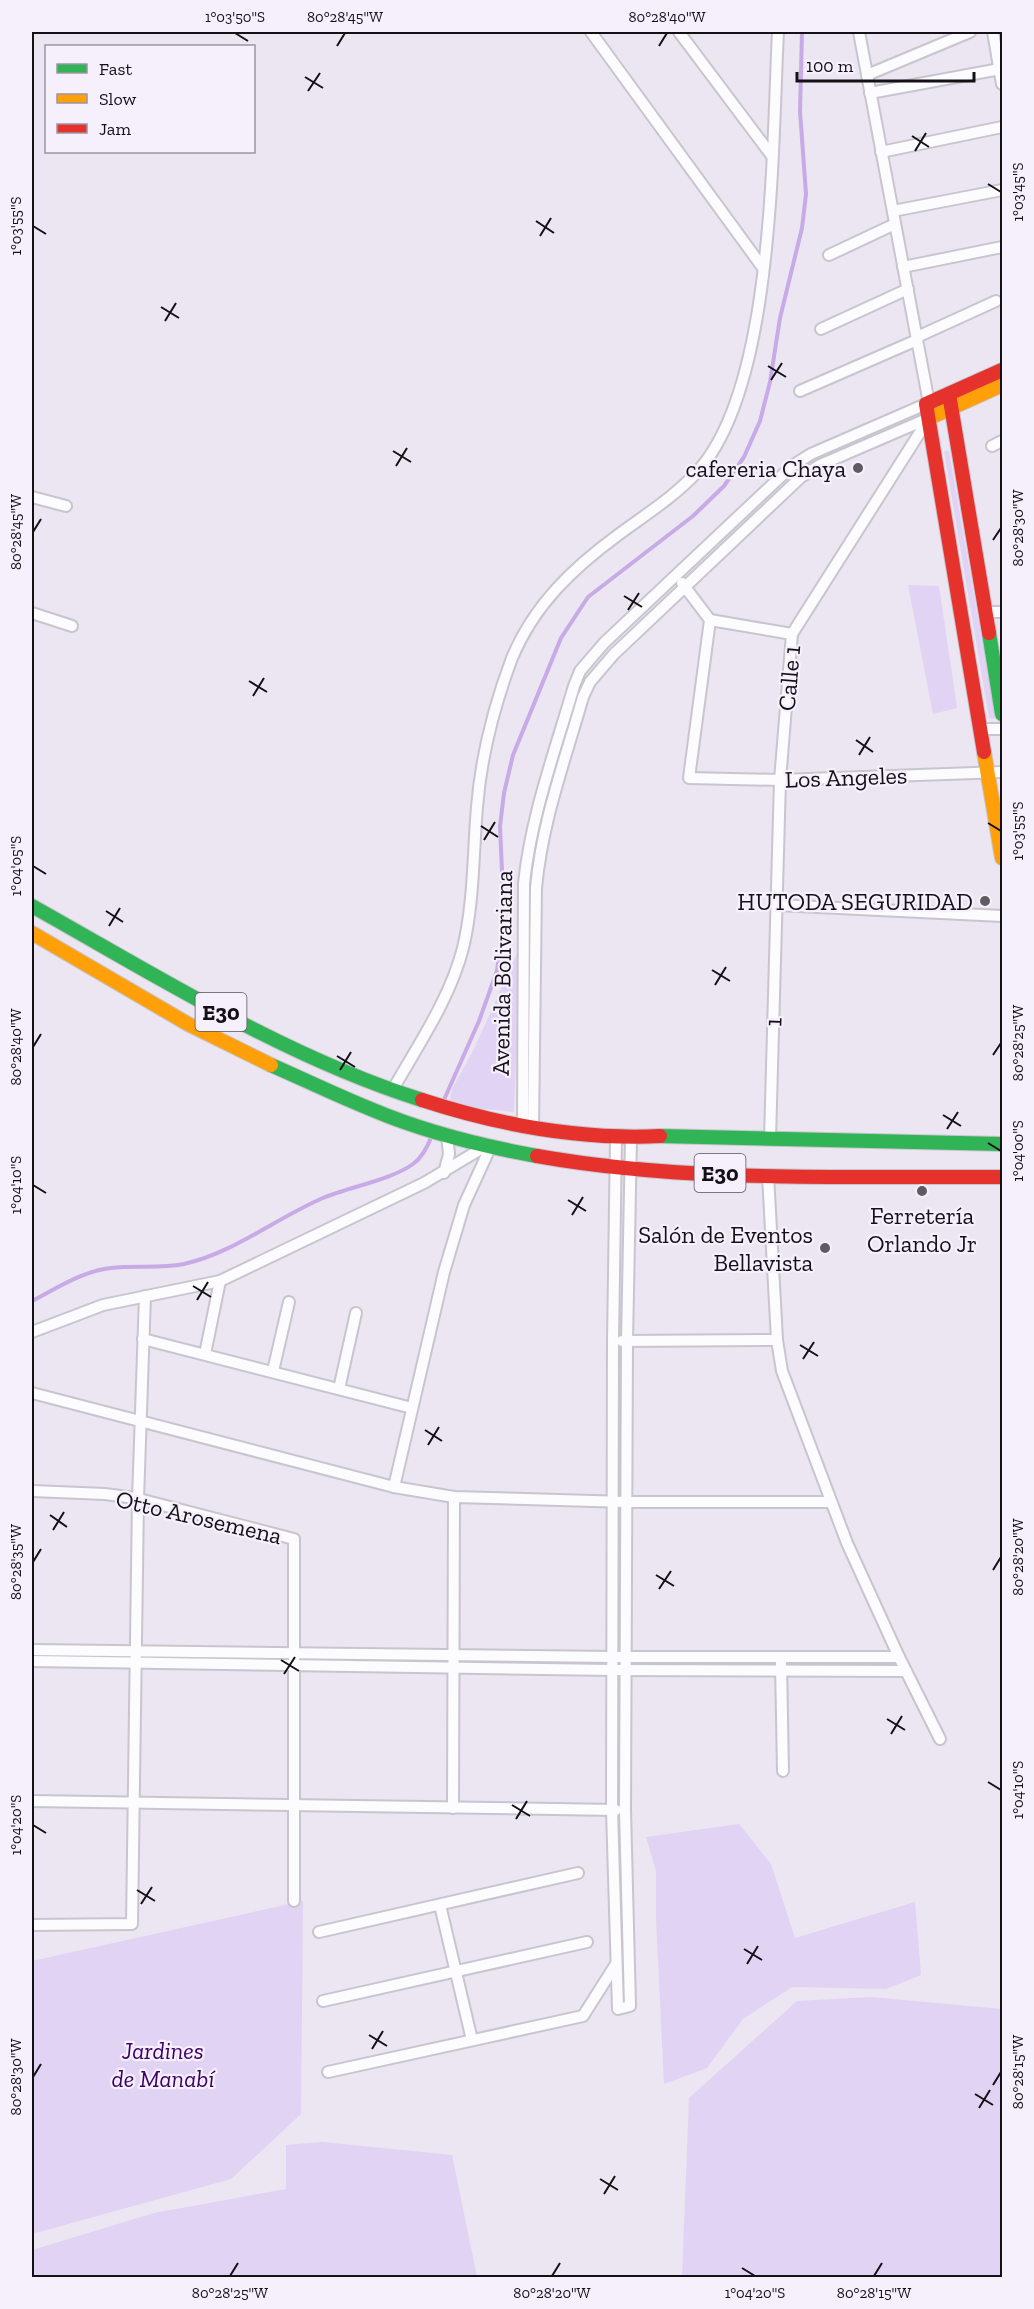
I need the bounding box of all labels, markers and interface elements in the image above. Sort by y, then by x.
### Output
text: 1°03'50"S [205,8,265,26]
text: 80°28'45"W [307,8,383,26]
text: 80°28'40"W [628,8,706,26]
legend [45,45,255,153]
scale bar [797,45,974,83]
text: 100 m [806,55,854,77]
text: Fast [99,58,132,80]
text: Slow [99,88,136,110]
text: Jam [99,118,131,140]
text: 1°03'45"S [1009,162,1027,222]
text: 1°03'55"S [7,196,25,256]
place label: cafereria Chaya [685,454,846,483]
marker: cafereria Chaya [851,461,865,475]
text: 80°28'30"W [1009,490,1027,566]
text: 80°28'45"W [7,494,25,570]
street label: Calle 1 [772,644,806,712]
street label: Los Angeles [784,760,908,794]
text: 1°03'55"S [1009,801,1027,861]
text: 1°04'05"S [7,836,25,896]
street label: Avenida Bolivariana [486,870,518,1076]
place label: HUTODA SEGURIDAD [737,887,973,916]
marker: HUTODA SEGURIDAD [978,894,992,908]
road number: E30 [196,993,246,1031]
text: 80°28'25"W [1009,1005,1027,1081]
text: 80°28'40"W [7,1008,25,1086]
street label: 1 [758,1017,788,1027]
text: 1°04'00"S [1009,1120,1027,1182]
road number: E30 [694,1154,746,1192]
text: 1°04'10"S [7,1156,25,1214]
marker: Ferretería Orlando Jr [915,1184,929,1198]
place label: Ferretería Orlando Jr [867,1201,977,1258]
place label: Salón de Eventos Bellavista [638,1220,813,1277]
marker: Salón de Eventos Bellavista [818,1241,832,1255]
street label: Otto Arosemena [113,1484,285,1550]
text: 80°28'20"W [1009,1518,1027,1596]
text: 80°28'35"W [7,1524,25,1600]
text: 1°04'10"S [1009,1761,1027,1819]
text: 1°04'20"S [7,1795,25,1855]
text: 80°28'15"W [1009,2035,1027,2109]
park label: Jardines de Manabí [111,2036,216,2093]
text: 80°28'30"W [7,2039,25,2115]
text: 80°28'25"W [192,2284,268,2302]
text: 80°28'20"W [513,2284,591,2302]
text: 1°04'20"S [725,2284,785,2302]
text: 80°28'15"W [837,2284,911,2302]

